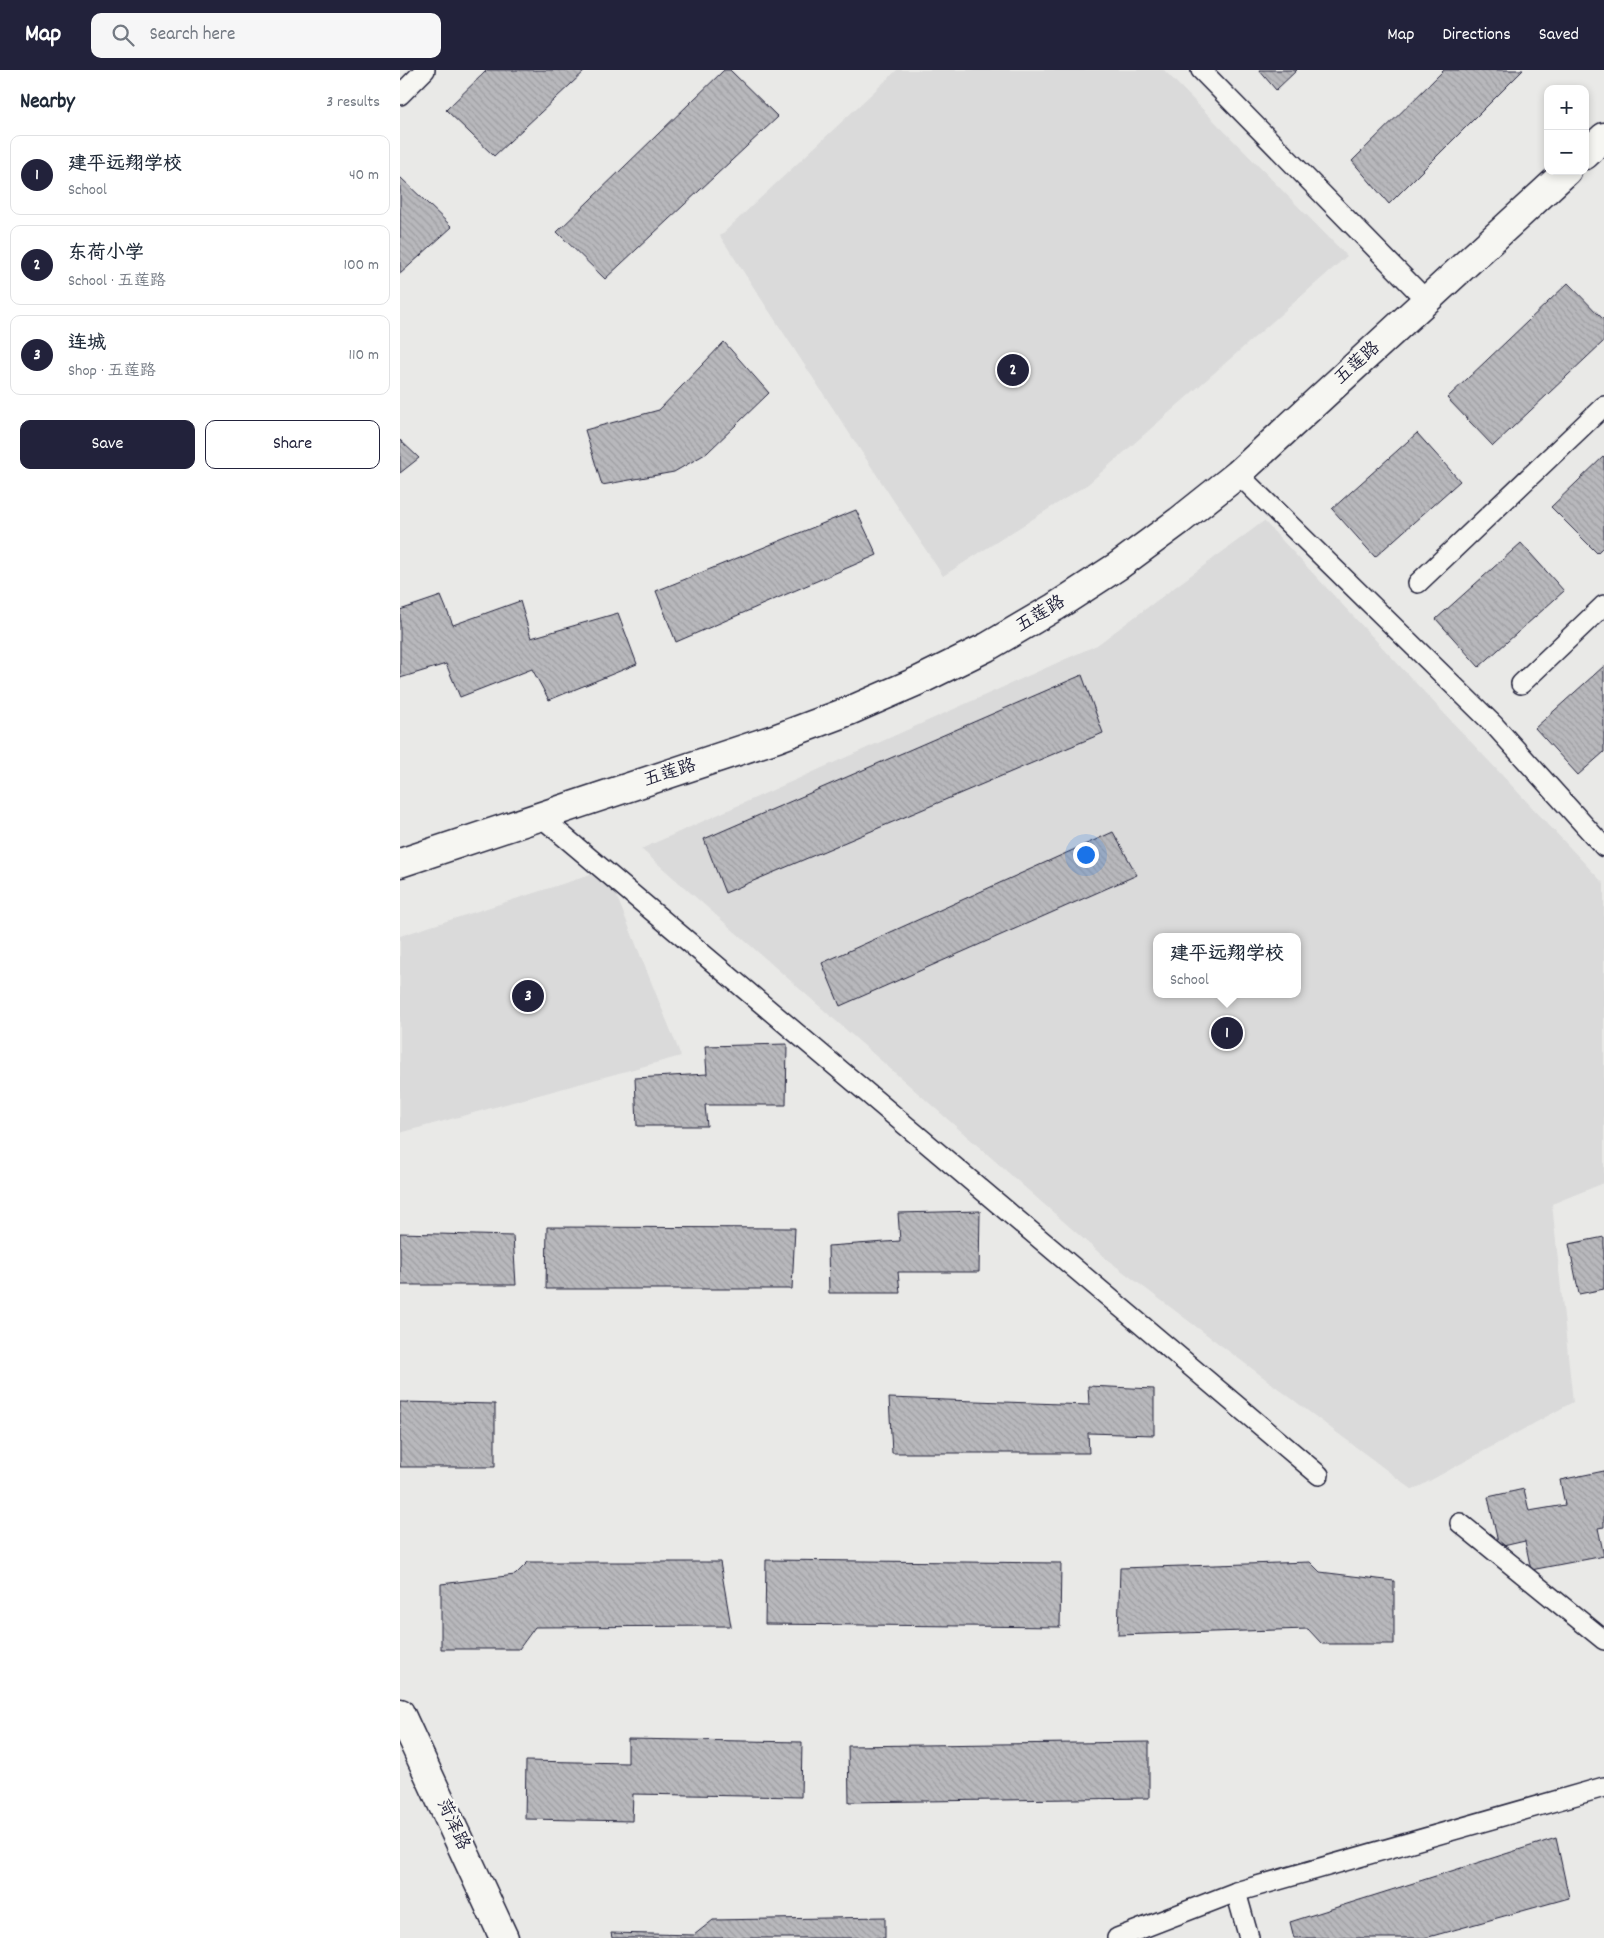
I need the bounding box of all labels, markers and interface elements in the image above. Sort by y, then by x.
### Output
search box [91,13,441,58]
text: Map [25,18,61,52]
icon: search [109,21,137,49]
text: Search here [149,22,235,49]
text: Map [1387,23,1414,48]
text: Directions [1442,23,1511,48]
text: Saved [1539,23,1579,48]
map controls [1544,85,1589,175]
button: + [1544,85,1589,130]
text: Nearby [20,88,75,118]
text: 3 results [326,91,380,114]
button: − [1544,130,1589,175]
text: 建平远翔学校 [68,152,182,179]
text: 1 [35,164,39,187]
text: 40 m [349,164,379,187]
text: School [68,179,107,202]
text: 东荷小学 [68,241,144,268]
text: 2 [34,254,41,277]
text: 100 m [343,254,379,277]
text: School · 五莲路 [68,270,166,293]
text: 连城 [68,331,106,358]
street label: 五莲路 [1330,337,1386,391]
text: 3 [33,344,41,367]
text: 110 m [349,344,379,367]
pin: 2 [997,351,1029,389]
text: Shop · 五莲路 [68,360,156,383]
button: Save [20,420,195,469]
button: Share [205,420,380,469]
street label: 五莲路 [1011,590,1071,640]
street label: 五莲路 [640,754,700,794]
your location [1073,842,1099,868]
popup [1153,933,1301,998]
text: 建平远翔学校 [1170,942,1284,969]
text: School [1170,969,1209,992]
pin: 3 [512,977,544,1015]
pin: 1 [1211,1014,1243,1052]
street label: 菏泽路 [429,1795,475,1855]

